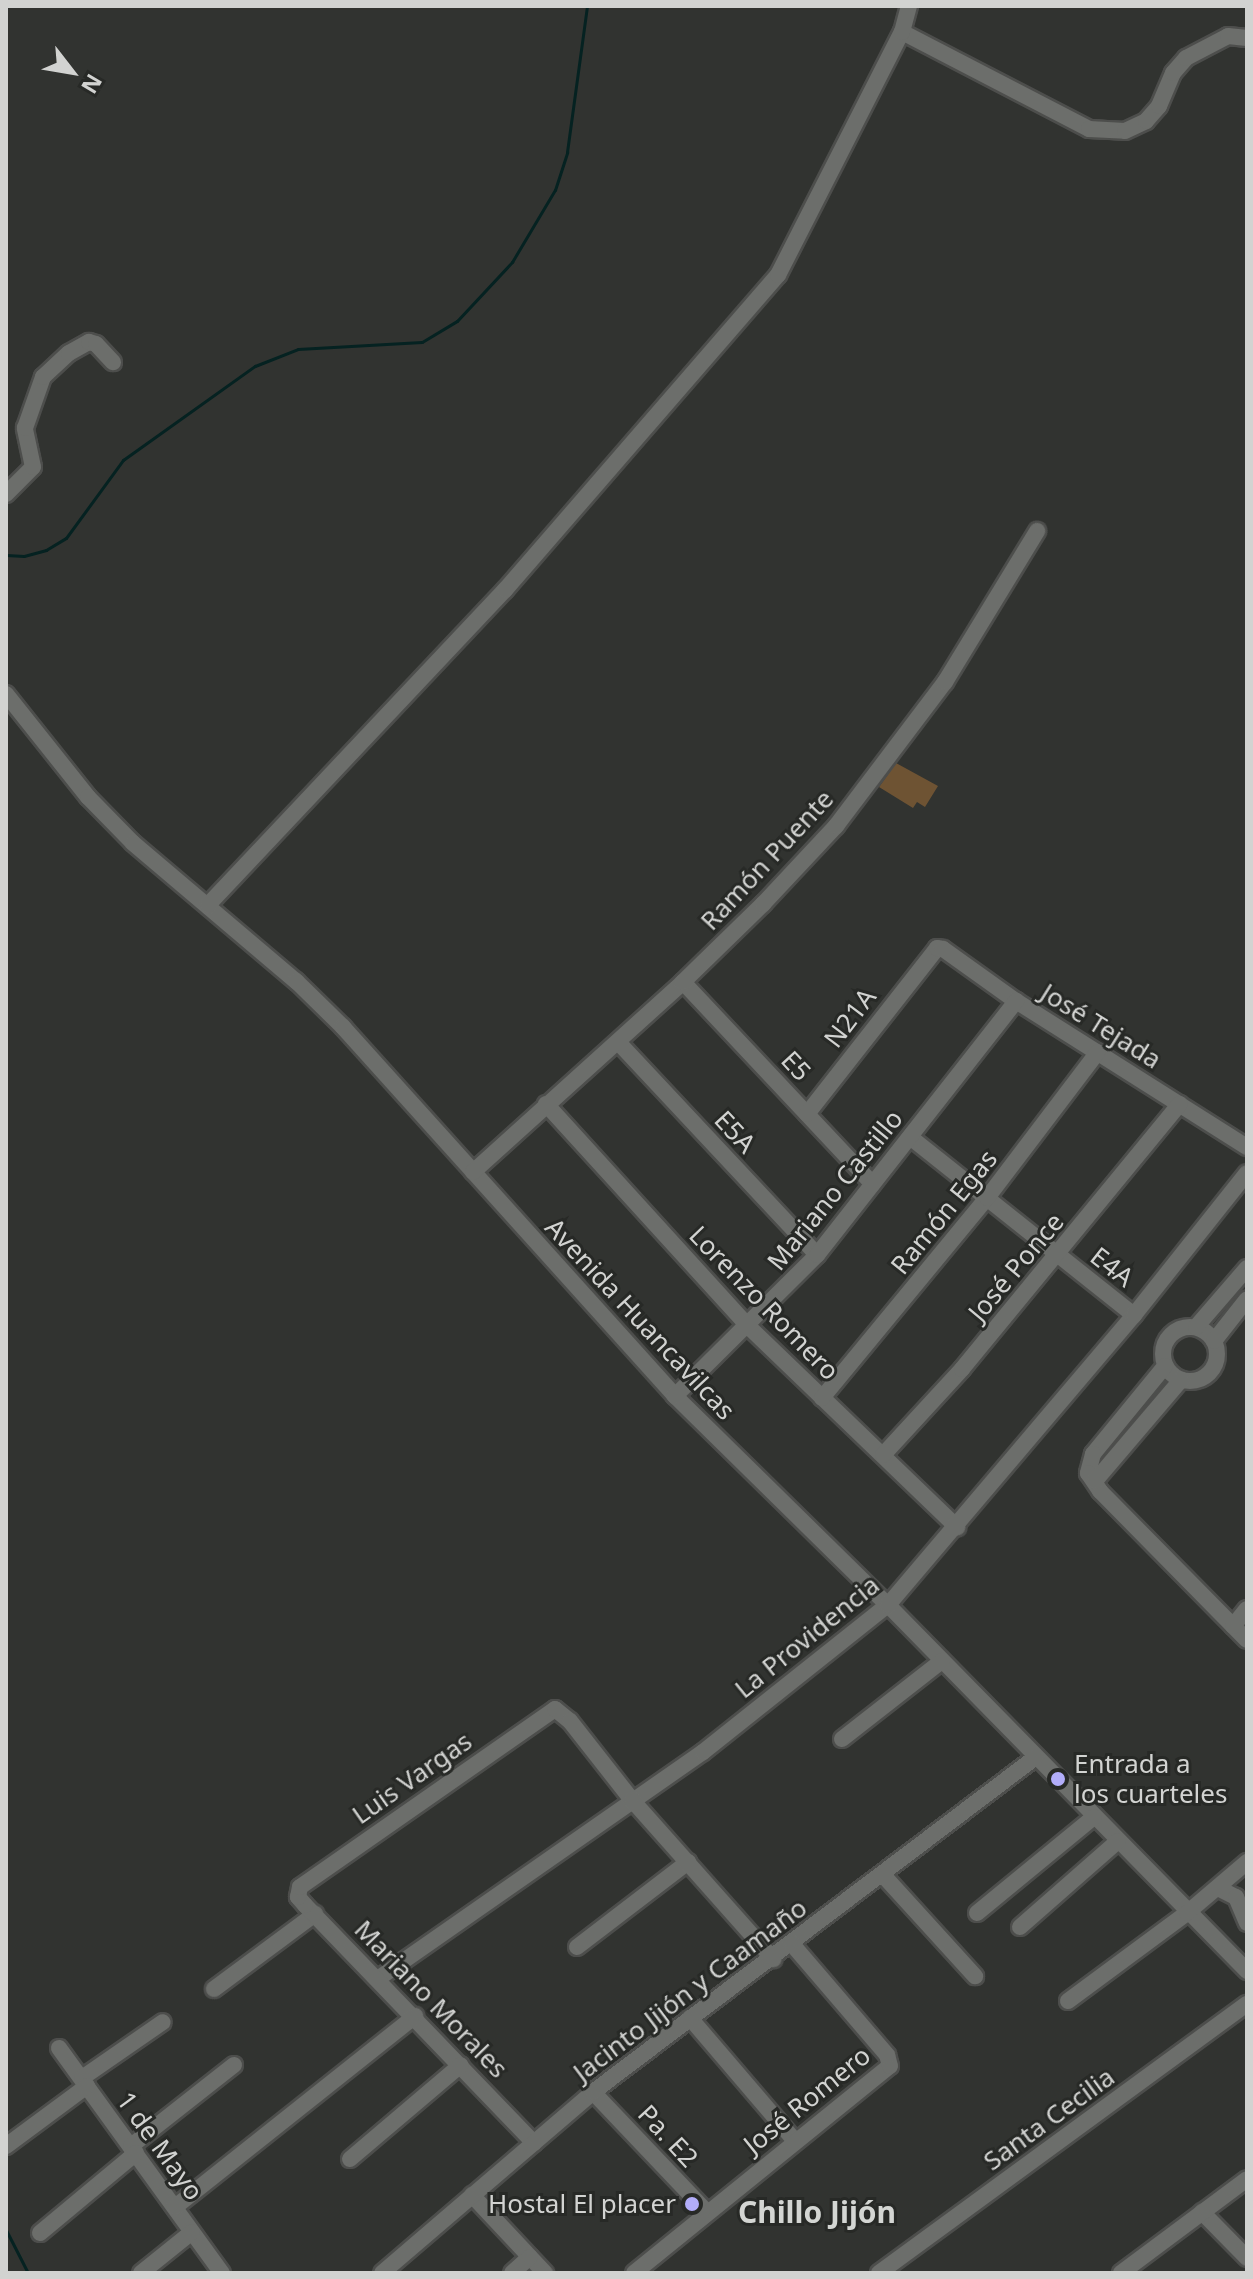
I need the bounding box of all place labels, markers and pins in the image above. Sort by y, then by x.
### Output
place label: Entrada a los cuarteles [1074,1748,1227,1810]
marker: Entrada a los cuarteles [1049,1770,1067,1788]
place label: Hostal El placer [488,2188,676,2220]
marker: Hostal El placer [683,2195,701,2213]

